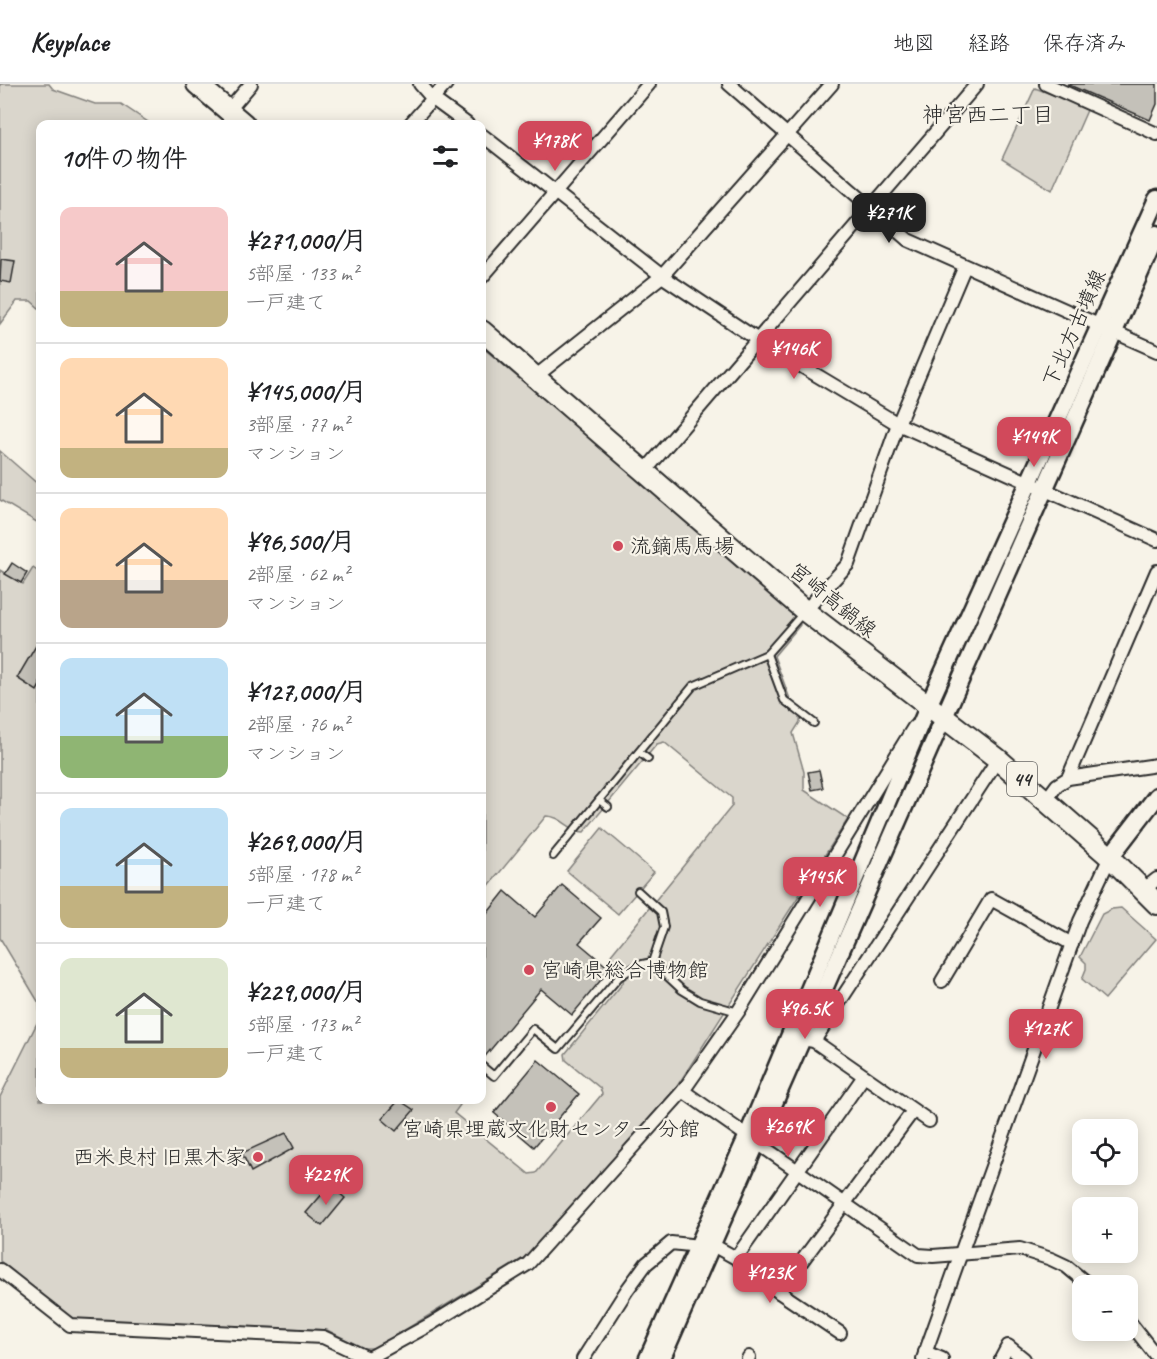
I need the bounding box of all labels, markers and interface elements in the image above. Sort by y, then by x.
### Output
text: Keyplace [30,24,109,59]
text: 地図 [893,30,935,56]
text: 経路 [968,30,1010,56]
text: 保存済み [1043,30,1127,56]
district label: 神宮西二丁目 [922,101,1054,129]
pin: ¥178K [513,121,597,172]
text: ¥178K [532,128,578,153]
icon: filters [429,140,462,173]
text: 10件の物件 [60,142,187,175]
pin: ¥271K [847,193,931,244]
text: ¥271K [866,200,912,225]
text: ¥271,000/月 [246,224,368,257]
icon: home [108,231,180,303]
text: 5部屋 · 133 m² [246,261,358,286]
street label: 下北方古墳線 [1036,265,1112,391]
text: 一戸建て [246,290,326,315]
pin: ¥146K [752,329,836,380]
text: ¥146K [771,336,817,361]
text: ¥145,000/月 [246,375,367,408]
icon: home [108,382,180,454]
text: 3部屋 · 77 m² [246,412,349,437]
pin: ¥149K [992,417,1076,468]
text: ¥149K [1011,424,1057,449]
text: マンション [246,441,345,466]
text: ¥96,500/月 [246,525,356,558]
icon: home [108,532,180,604]
place label: 流鏑馬馬場 [630,533,735,559]
marker: 流鏑馬馬場 [611,539,625,553]
street label: 宮崎高鍋線 [784,557,882,643]
text: 2部屋 · 62 m² [246,562,349,587]
text: マンション [246,591,345,616]
text: ¥127,000/月 [246,675,368,708]
icon: home [108,682,180,754]
text: 2部屋 · 76 m² [246,712,349,737]
text: マンション [246,741,345,766]
road number: 44 [1007,762,1037,796]
text: ¥269,000/月 [246,825,368,858]
icon: home [108,832,180,904]
pin: ¥145K [778,857,862,908]
text: 5部屋 · 178 m² [246,862,358,887]
text: ¥145K [797,864,843,889]
text: 一戸建て [246,891,326,916]
place label: 宮崎県総合博物館 [541,957,709,983]
marker: 宮崎県総合博物館 [522,963,536,977]
text: ¥229,000/月 [246,975,367,1008]
icon: home [108,982,180,1054]
pin: ¥96.5K [756,989,854,1040]
text: ¥96.5K [780,996,830,1021]
pin: ¥127K [1004,1009,1088,1060]
text: 5部屋 · 173 m² [246,1012,358,1037]
text: ¥127K [1023,1016,1069,1041]
text: 一戸建て [246,1041,326,1066]
marker: 宮崎県埋蔵文化財センター 分館 [544,1100,558,1114]
pin: ¥269K [746,1107,830,1158]
text: ¥269K [765,1114,811,1139]
place label: 宮崎県埋蔵文化財センター 分館 [402,1116,700,1142]
map controls [1072,1119,1138,1341]
button: locate [1072,1119,1138,1185]
place label: 西米良村 旧黒木家 [73,1144,246,1170]
marker: 西米良村 旧黒木家 [251,1150,265,1164]
pin: ¥229K [284,1155,368,1206]
text: ¥229K [303,1162,349,1187]
button: + [1072,1197,1138,1263]
pin: ¥123K [728,1253,812,1304]
text: ¥123K [747,1260,793,1285]
button: − [1072,1275,1138,1341]

